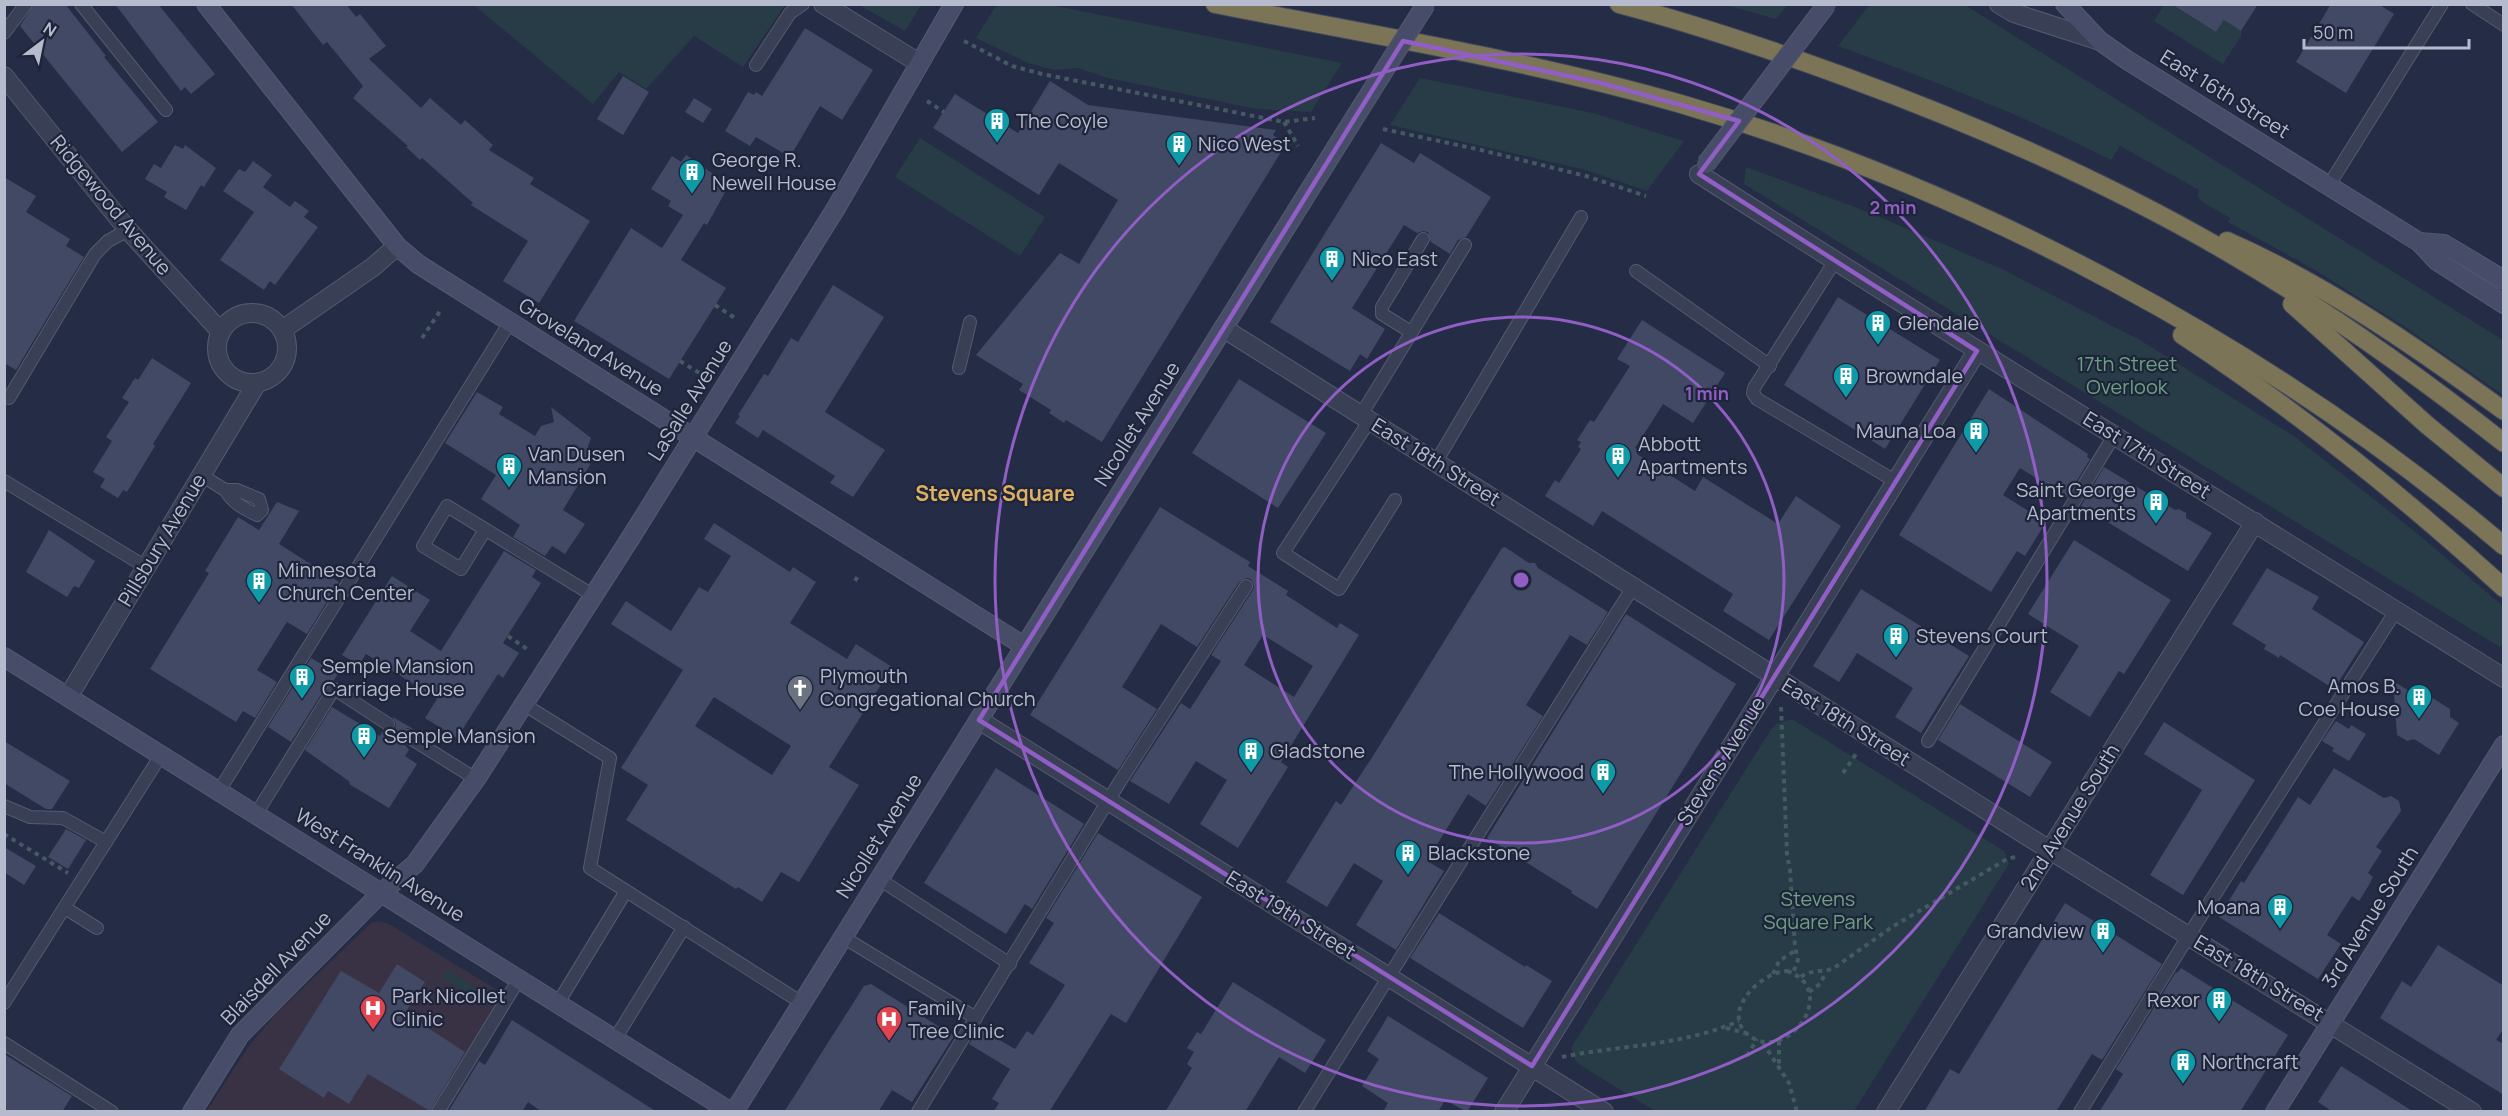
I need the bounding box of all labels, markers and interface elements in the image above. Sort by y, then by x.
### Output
north arrow [12,12,72,72]
scale bar [2304,12,2469,50]
text: N [39,17,61,42]
text: 50 m [2313,20,2353,44]
street label: East 16th Street [2155,43,2295,144]
building icon: The Coyle [982,106,1012,144]
place label: The Coyle [1016,107,1108,134]
street label: Ridgewood Avenue [45,129,178,280]
building icon: Nico West [1164,129,1194,167]
place label: Nico West [1198,130,1291,157]
place label: George R. Newell House [712,146,837,196]
building icon: George R. Newell House [677,157,707,195]
text: 2 min [1870,195,1916,219]
building icon: Nico East [1317,244,1347,282]
place label: Nico East [1352,245,1438,272]
street label: Groveland Avenue [514,291,669,402]
building icon: Glendale [1863,308,1893,346]
place label: Glendale [1898,309,1979,336]
street label: LaSalle Avenue [641,334,738,466]
park label: 17th Street Overlook [2077,350,2177,400]
street label: Nicollet Avenue [1087,356,1186,491]
building icon: Browndale [1831,361,1861,399]
place label: Browndale [1866,362,1963,389]
text: 1 min [1685,381,1729,405]
street label: East 17th Street [2078,405,2216,505]
street label: East 18th Street [1367,411,1506,512]
building icon: Mauna Loa [1961,416,1991,454]
place label: Mauna Loa [1856,417,1956,444]
place label: Abbott Apartments [1638,430,1748,480]
place label: Van Dusen Mansion [528,440,625,490]
building icon: Abbott Apartments [1603,441,1633,479]
building icon: Van Dusen Mansion [494,451,524,489]
street label: Pillsbury Avenue [111,468,212,611]
place label: Saint George Apartments [2016,476,2136,526]
district label: Stevens Square [915,479,1075,507]
building icon: Saint George Apartments [2141,487,2171,525]
place label: Minnesota Church Center [278,556,414,606]
building icon: Minnesota Church Center [244,566,274,604]
centre of rings [1511,570,1531,590]
building icon: Stevens Court [1881,621,1911,659]
place label: Stevens Court [1916,622,2048,649]
place label: Semple Mansion Carriage House [322,652,474,702]
building icon: Semple Mansion Carriage House [287,662,317,700]
place label: Plymouth Congregational Church [820,662,1036,712]
street label: East 18th Street [1777,671,1916,772]
place label: Amos B. Coe House [2299,672,2400,722]
church icon: Plymouth Congregational Church [785,673,815,711]
building icon: Amos B. Coe House [2404,682,2434,720]
street label: Stevens Avenue [1670,691,1771,830]
building icon: Semple Mansion [349,721,379,759]
place label: Semple Mansion [384,722,536,749]
building icon: Gladstone [1236,736,1266,774]
place label: Gladstone [1270,737,1365,764]
street label: 2nd Avenue South [2014,739,2125,895]
building icon: The Hollywood [1588,757,1618,795]
place label: The Hollywood [1449,758,1584,785]
street label: Nicollet Avenue [829,768,928,903]
street label: West Franklin Avenue [290,801,470,928]
building icon: Blackstone [1393,838,1423,876]
place label: Blackstone [1428,839,1530,866]
street label: 3rd Avenue South [2315,841,2424,993]
street label: East 19th Street [1221,864,1361,965]
park label: Stevens Square Park [1763,885,1874,935]
building icon: Moana [2265,892,2295,930]
place label: Moana [2197,893,2260,920]
street label: Blaisdell Avenue [214,905,337,1030]
building icon: Grandview [2088,916,2118,954]
place label: Grandview [1987,917,2084,944]
street label: East 18th Street [2189,928,2329,1027]
place label: Park Nicollet Clinic [392,982,506,1032]
building icon: Rexor [2204,985,2234,1023]
place label: Rexor [2147,986,2200,1013]
hospital icon: Park Nicollet Clinic [358,993,388,1031]
place label: Family Tree Clinic [908,994,1005,1044]
hospital icon: Family Tree Clinic [874,1004,904,1042]
building icon: Northcraft [2168,1047,2198,1085]
place label: Northcraft [2202,1048,2299,1075]

